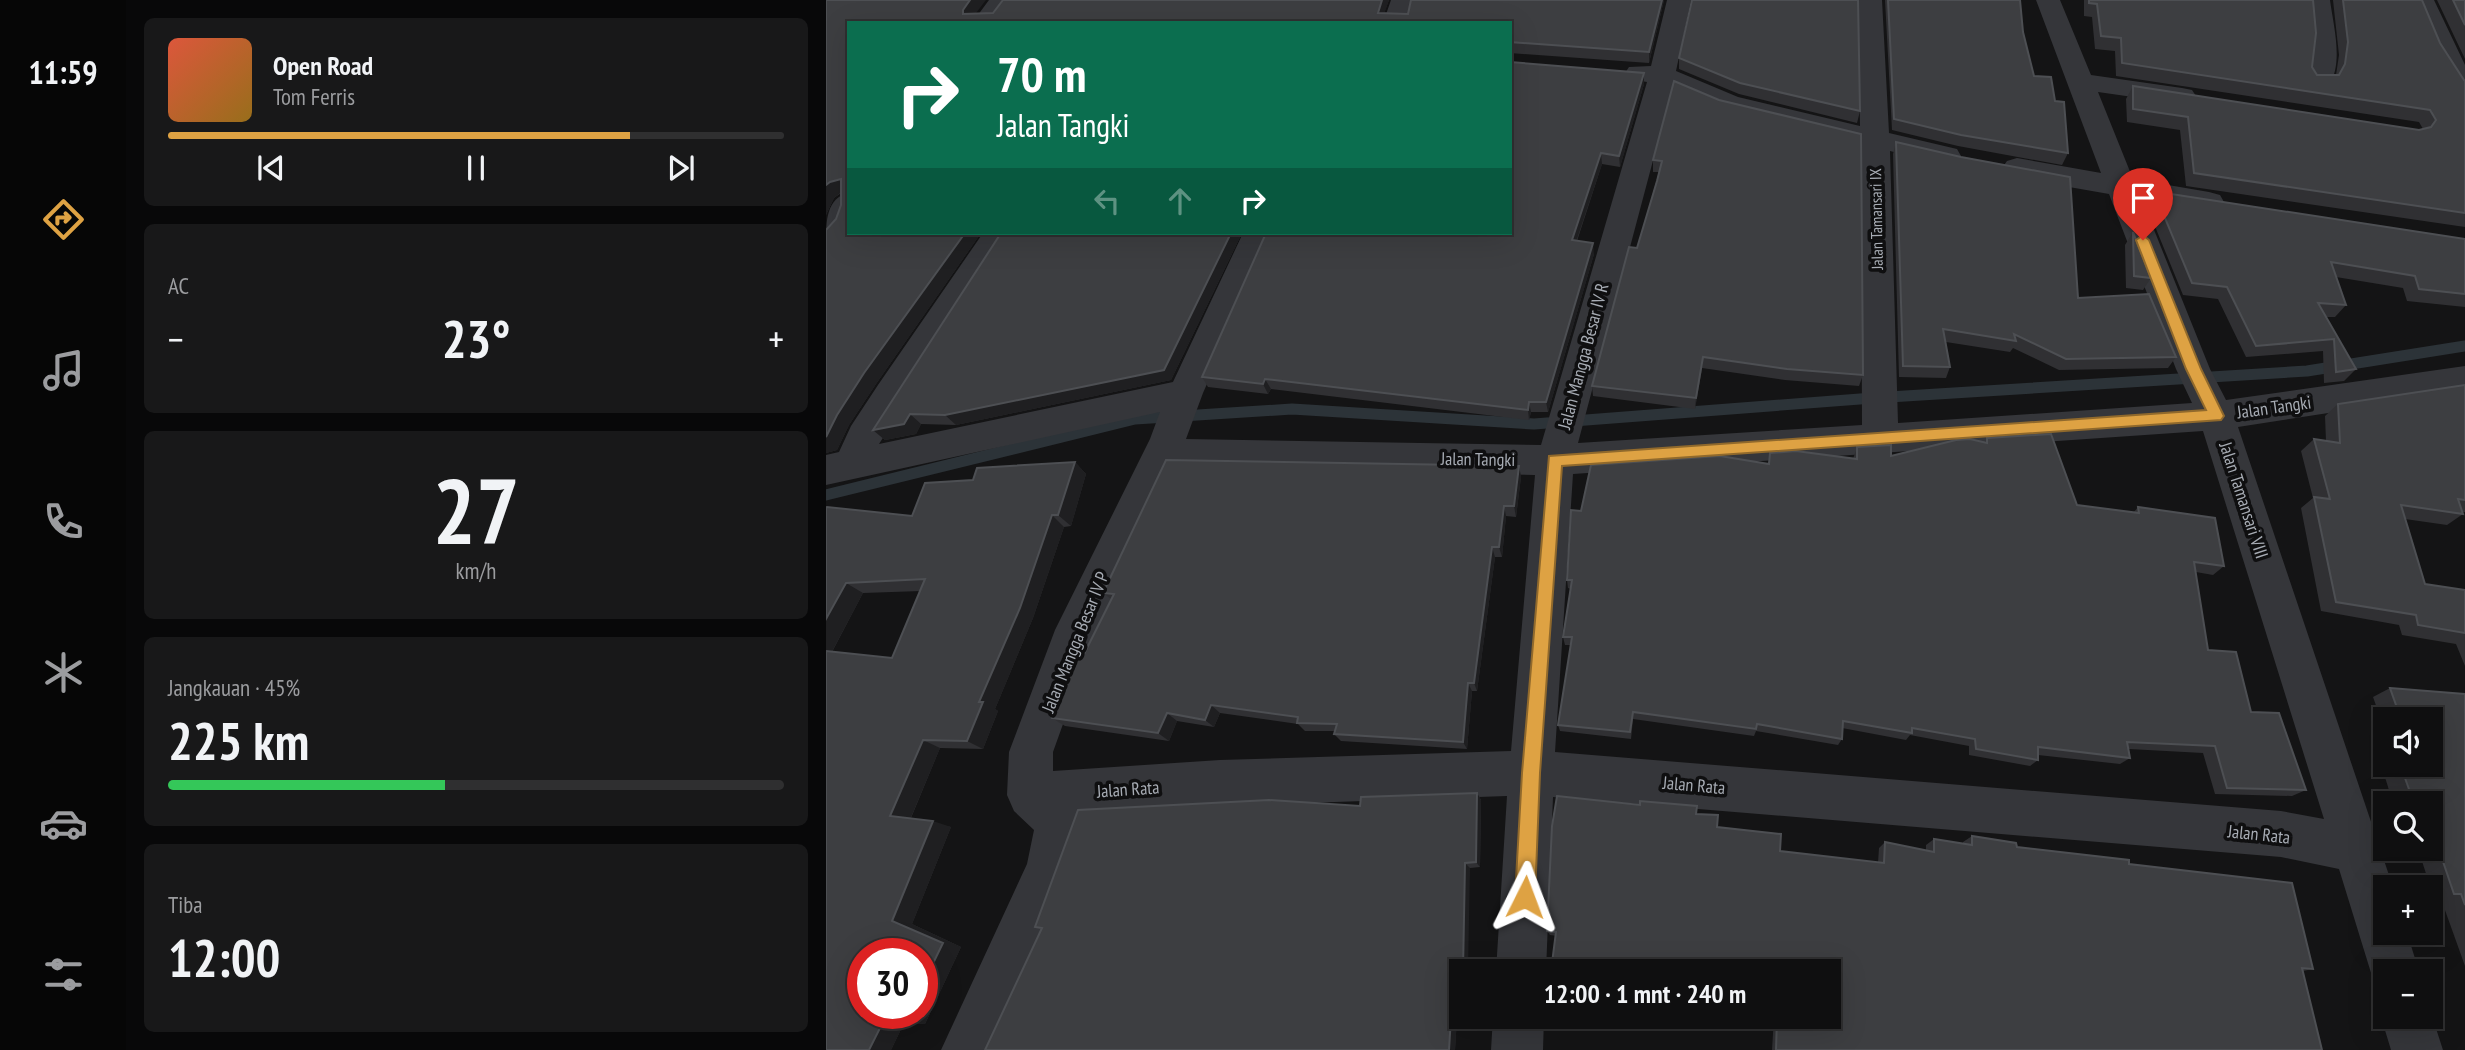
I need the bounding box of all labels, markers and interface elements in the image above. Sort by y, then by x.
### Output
text: 70 m [997,42,1086,106]
text: Open Road [273,49,373,82]
icon: right [882,49,973,140]
text: 11:59 [28,51,98,93]
text: Tom Ferris [273,82,355,111]
text: Jalan Tangki [997,104,1129,146]
icon: previous [252,149,290,187]
icon: pause [457,149,495,187]
icon: next [662,149,700,187]
street label: Jalan Tamansari IX [1865,168,1887,271]
pin [2113,168,2173,240]
icon: arrive [2124,179,2162,217]
icon: left [1088,182,1126,220]
icon: ahead [1161,182,1199,220]
icon: right [1234,182,1272,220]
icon: directions [39,195,88,244]
text: AC [168,271,189,300]
street label: Jalan Mangga Besar IV R [1552,280,1614,433]
text: 23° [442,305,510,372]
text: − [168,314,184,363]
text: + [768,314,784,363]
icon: music [39,346,88,395]
street label: Jalan Tangki [2235,390,2312,424]
street label: Jalan Tamansari VIII [2214,438,2274,561]
street label: Jalan Tangki [1440,447,1515,471]
text: 27 [433,451,520,569]
icon: phone [39,497,88,546]
text: km/h [456,556,496,585]
street label: Jalan Mangga Besar IV P [1036,568,1114,717]
icon: climate [39,648,88,697]
text: Jangkauan · 45% [168,673,300,702]
text: 225 km [168,707,309,774]
map controls [2373,707,2443,1029]
button: sound [2373,707,2443,777]
street label: Jalan Rata [1661,771,1726,799]
street label: Jalan Rata [1095,775,1160,803]
button: search [2373,791,2443,861]
icon: car [39,799,88,848]
street label: Jalan Rata [2226,819,2291,849]
position arrow [1488,860,1562,934]
button: + [2373,875,2443,945]
text: Tiba [168,890,202,919]
text: 12:00 [168,924,280,991]
speed limit sign: 30 [847,938,938,1029]
icon: filters [39,950,88,999]
button: − [2373,959,2443,1029]
text: 12:00 · 1 mnt · 240 m [1544,977,1746,1010]

